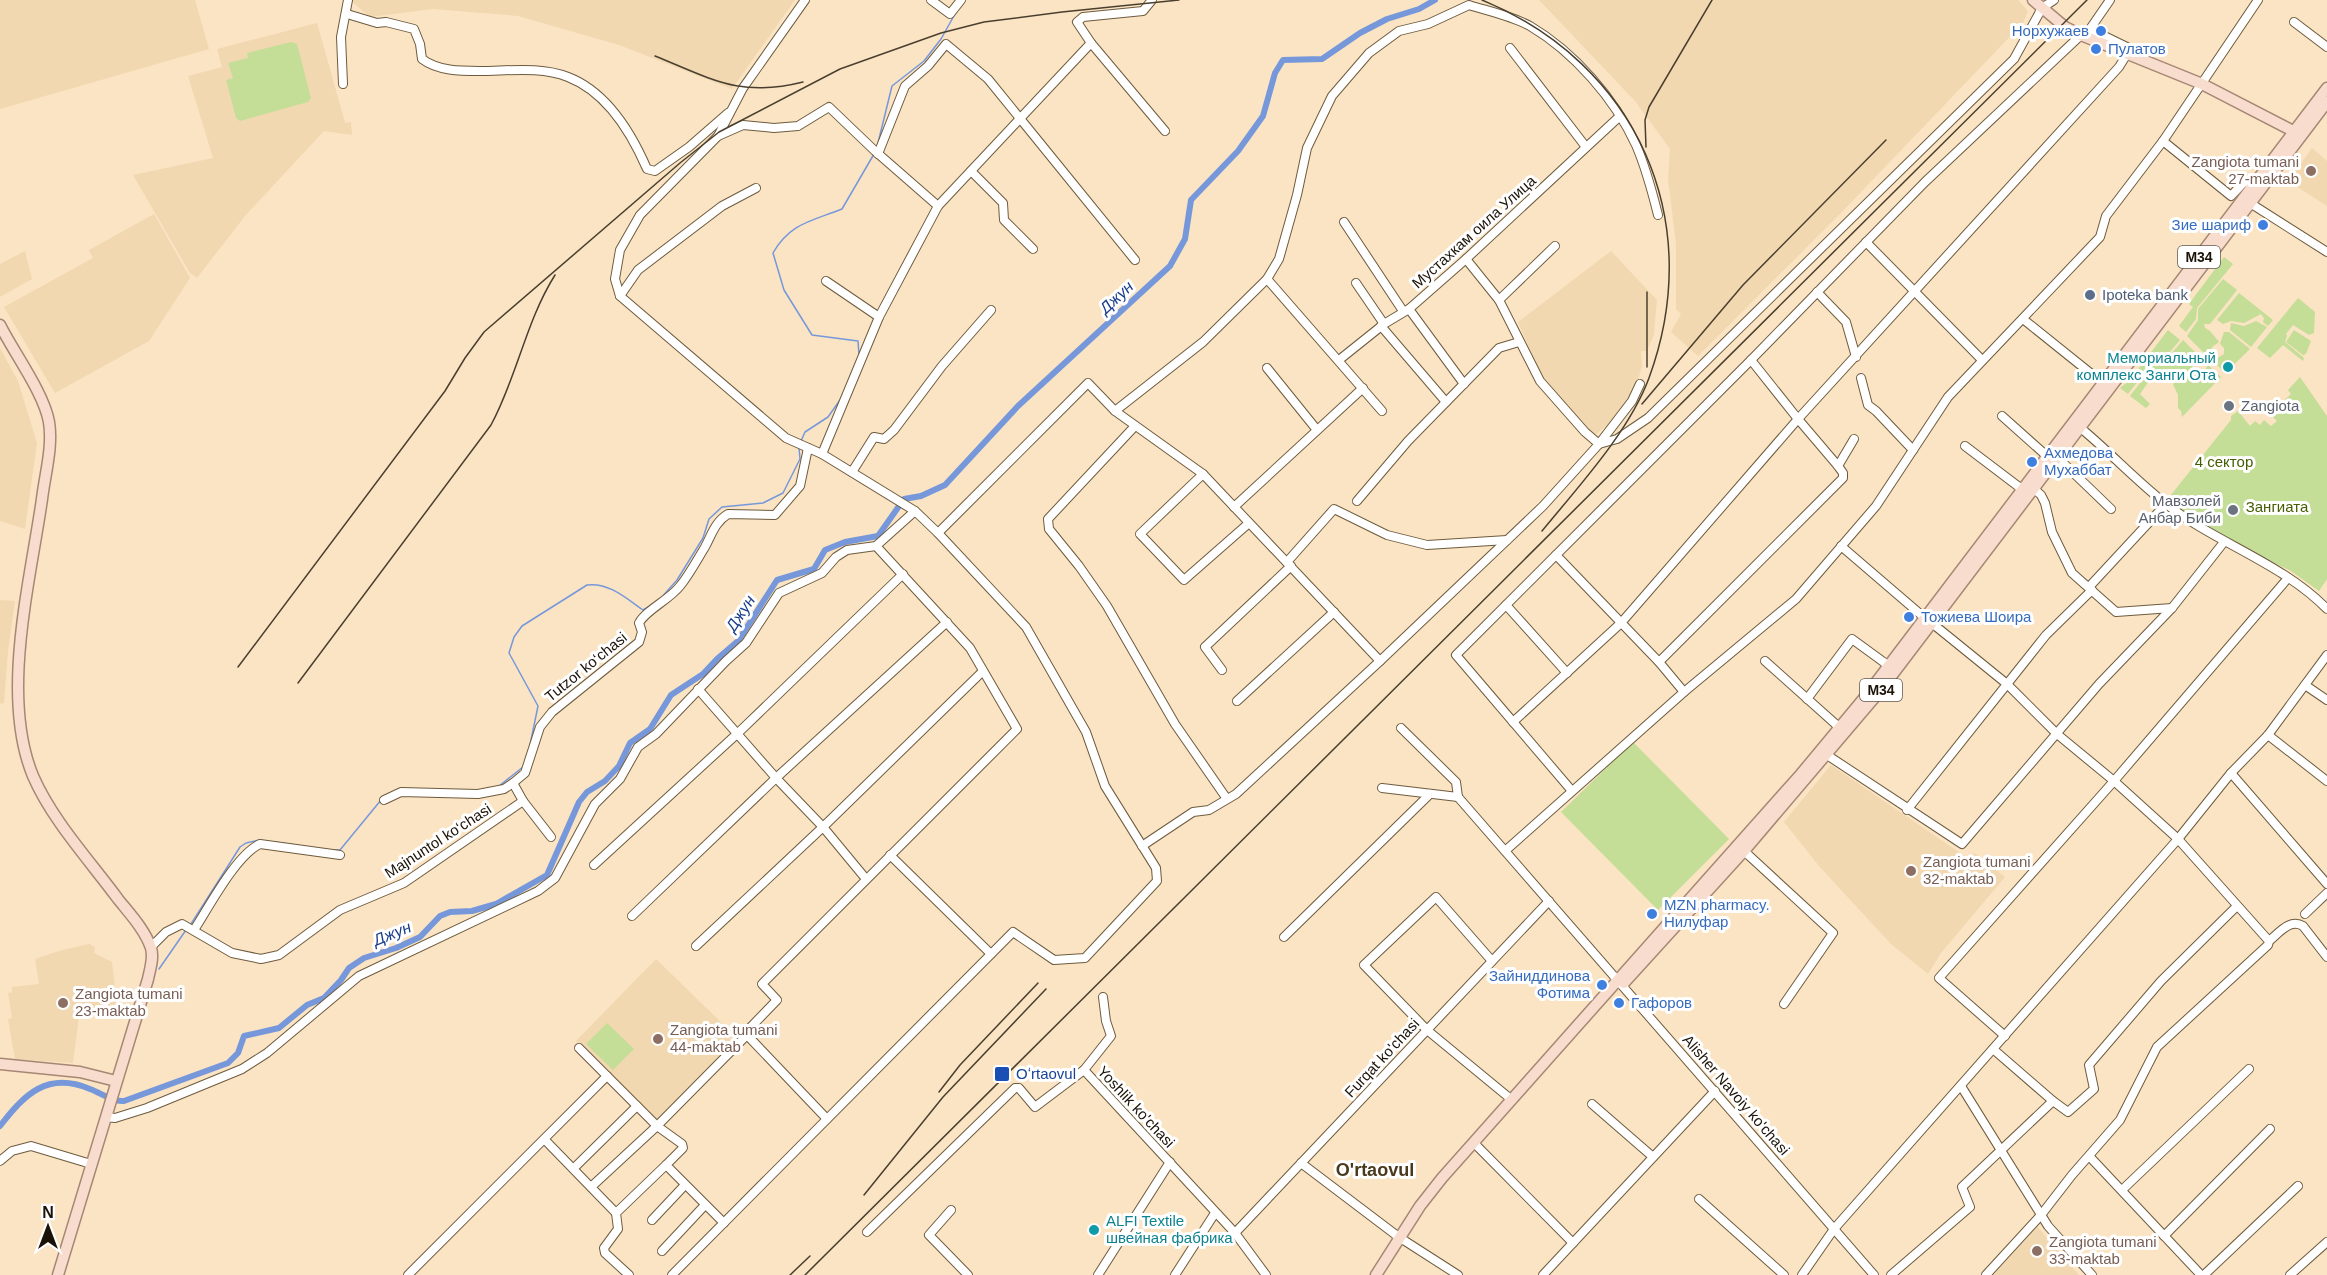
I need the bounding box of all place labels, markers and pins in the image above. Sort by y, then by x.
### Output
place label: Норхужаев [2012,22,2089,39]
marker: Норхужаев [2094,24,2108,38]
place label: Пулатов [2108,40,2166,57]
marker: Пулатов [2089,42,2103,56]
place label: Zangiota tumani 27-maktab [2191,153,2299,187]
marker: Zangiota tumani 27-maktab [2304,164,2318,178]
place label: Зие шариф [2172,216,2251,233]
marker: Зие шариф [2256,218,2270,232]
place label: Ipoteka bank [2102,286,2188,303]
marker: Ipoteka bank [2083,288,2097,302]
place label: Мемориальный комплекс Занги Ота [2077,349,2217,383]
marker: Мемориальный комплекс Занги Ота [2221,360,2235,374]
place label: Zangiota [2241,397,2300,414]
marker: Zangiota [2222,399,2236,413]
place label: Ахмедова Мухаббат [2044,444,2114,478]
marker: Ахмедова Мухаббат [2025,455,2039,469]
place label: Мавзолей Анбар Биби [2138,492,2221,526]
marker: Мавзолей Анбар Биби [2226,503,2240,517]
place label: Тожиева Шоира [1921,608,2032,625]
marker: Тожиева Шоира [1902,610,1916,624]
place label: Zangiota tumani 32-maktab [1923,853,2031,887]
marker: Zangiota tumani 32-maktab [1904,864,1918,878]
place label: MZN pharmacy. Нилуфар [1664,896,1770,930]
marker: MZN pharmacy. Нилуфар [1645,907,1659,921]
place label: Зайниддинова Фотима [1489,967,1591,1001]
marker: Зайниддинова Фотима [1595,978,1609,992]
place label: Zangiota tumani 23-maktab [75,985,183,1019]
place label: Гафоров [1631,994,1692,1011]
marker: Zangiota tumani 23-maktab [56,996,70,1010]
marker: Гафоров [1612,996,1626,1010]
place label: Zangiota tumani 44-maktab [670,1021,778,1055]
marker: Zangiota tumani 44-maktab [651,1032,665,1046]
marker: Oʻrtaovul [993,1065,1011,1083]
place label: Oʻrtaovul [1016,1065,1076,1082]
place label: ALFI Textile швейная фабрика [1106,1212,1233,1246]
marker: ALFI Textile швейная фабрика [1087,1223,1101,1237]
place label: Zangiota tumani 33-maktab [2049,1233,2157,1267]
marker: Zangiota tumani 33-maktab [2030,1244,2044,1258]

